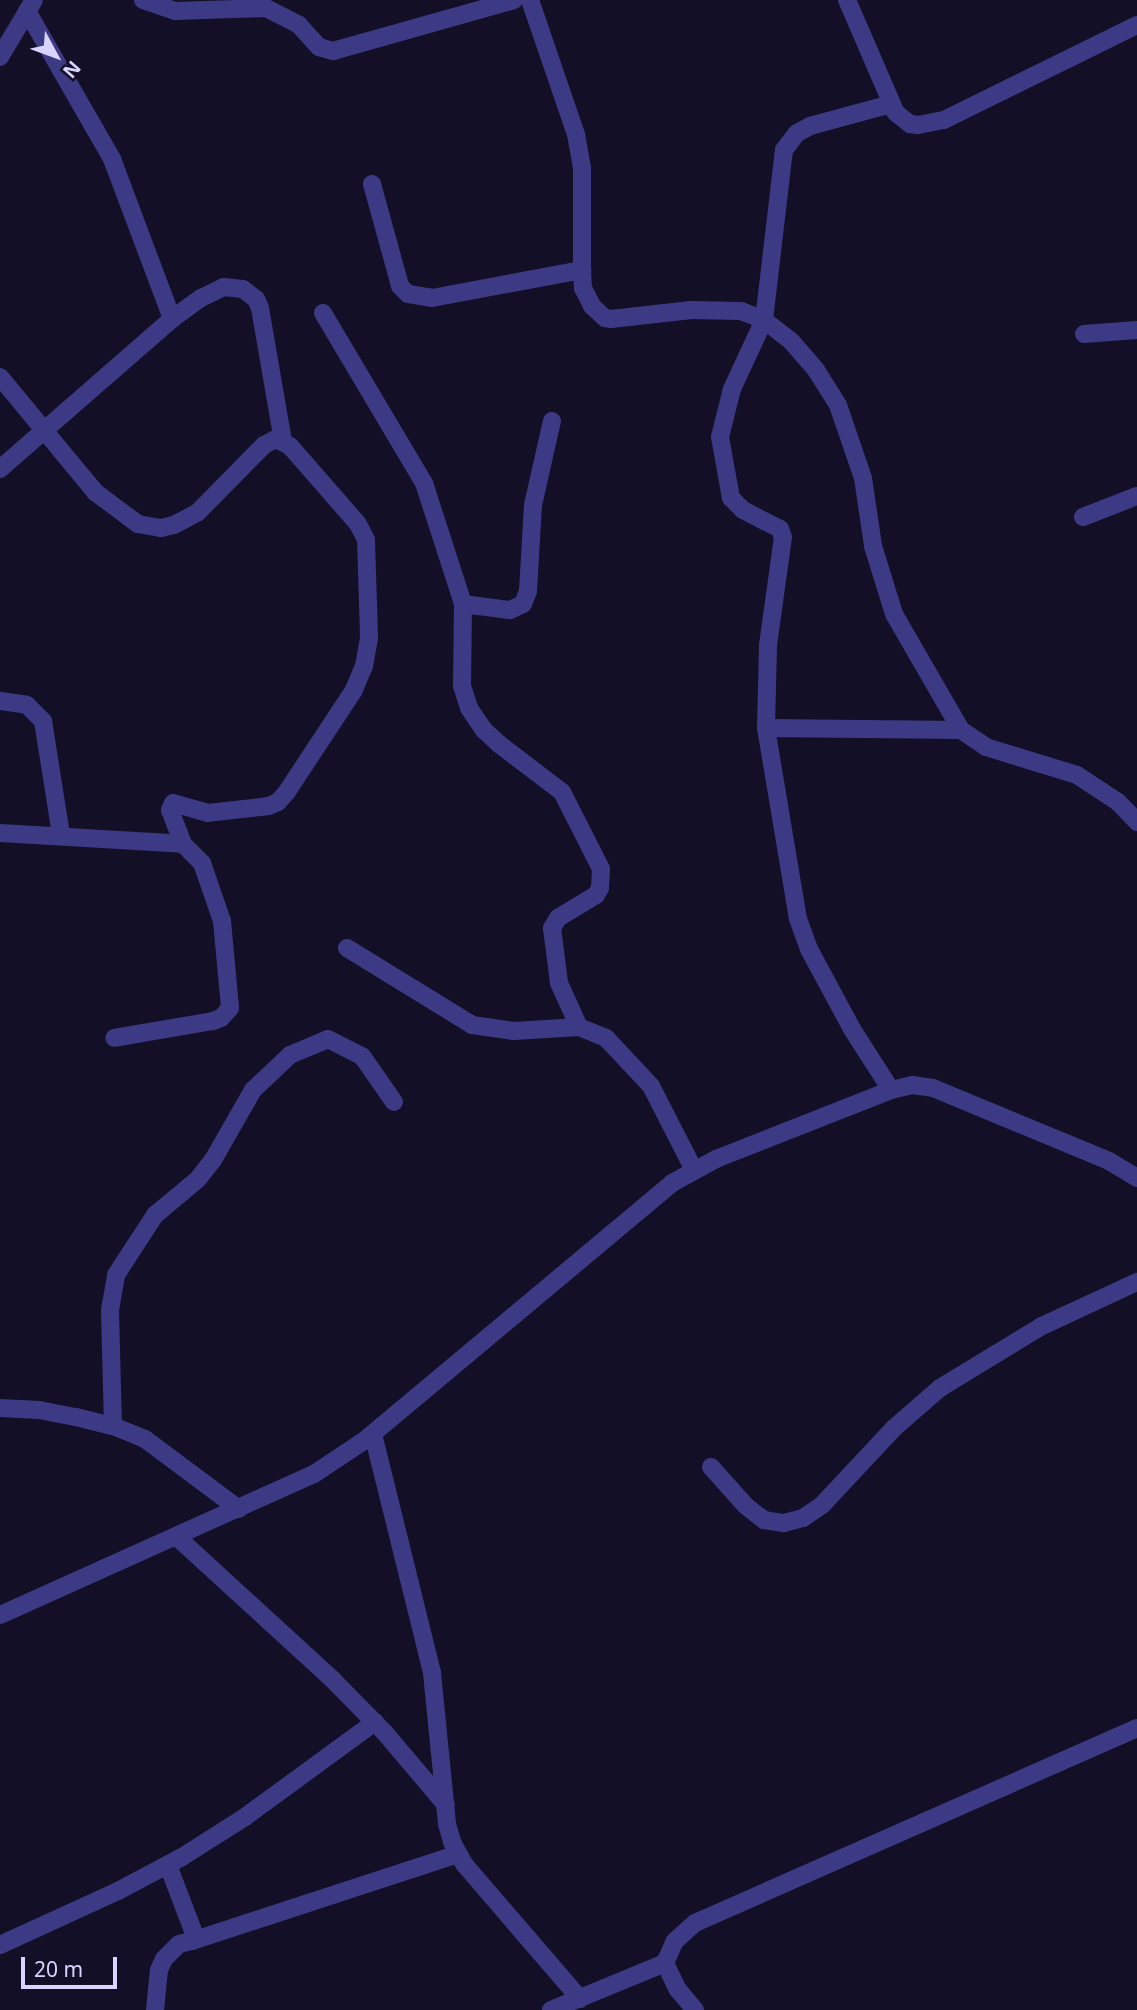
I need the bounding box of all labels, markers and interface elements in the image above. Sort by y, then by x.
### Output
north arrow [21,21,91,91]
text: N [57,55,87,84]
scale bar [24,1944,121,1988]
text: 20 m [34,1955,83,1983]

